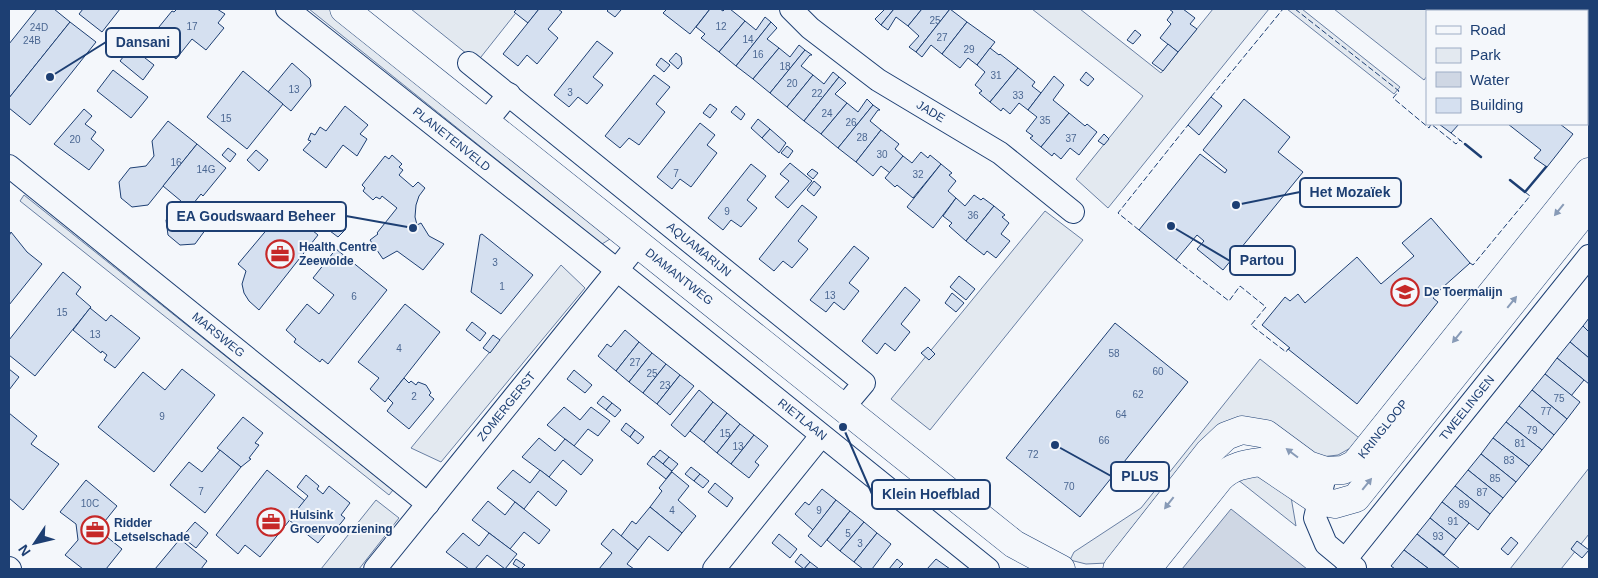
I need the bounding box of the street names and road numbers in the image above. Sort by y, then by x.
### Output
street label: JADE [914,98,948,125]
street label: PLANETENVELD [410,104,493,174]
street label: AQUAMARIJN [664,219,734,280]
street label: DIAMANTWEG [643,245,716,308]
street label: MARSWEG [189,310,247,360]
street label: ZOMERGERST [474,369,539,444]
street label: TWEELINGEN [1437,373,1497,443]
street label: RIETLAAN [775,396,830,443]
street label: KRINGLOOP [1355,397,1411,461]

